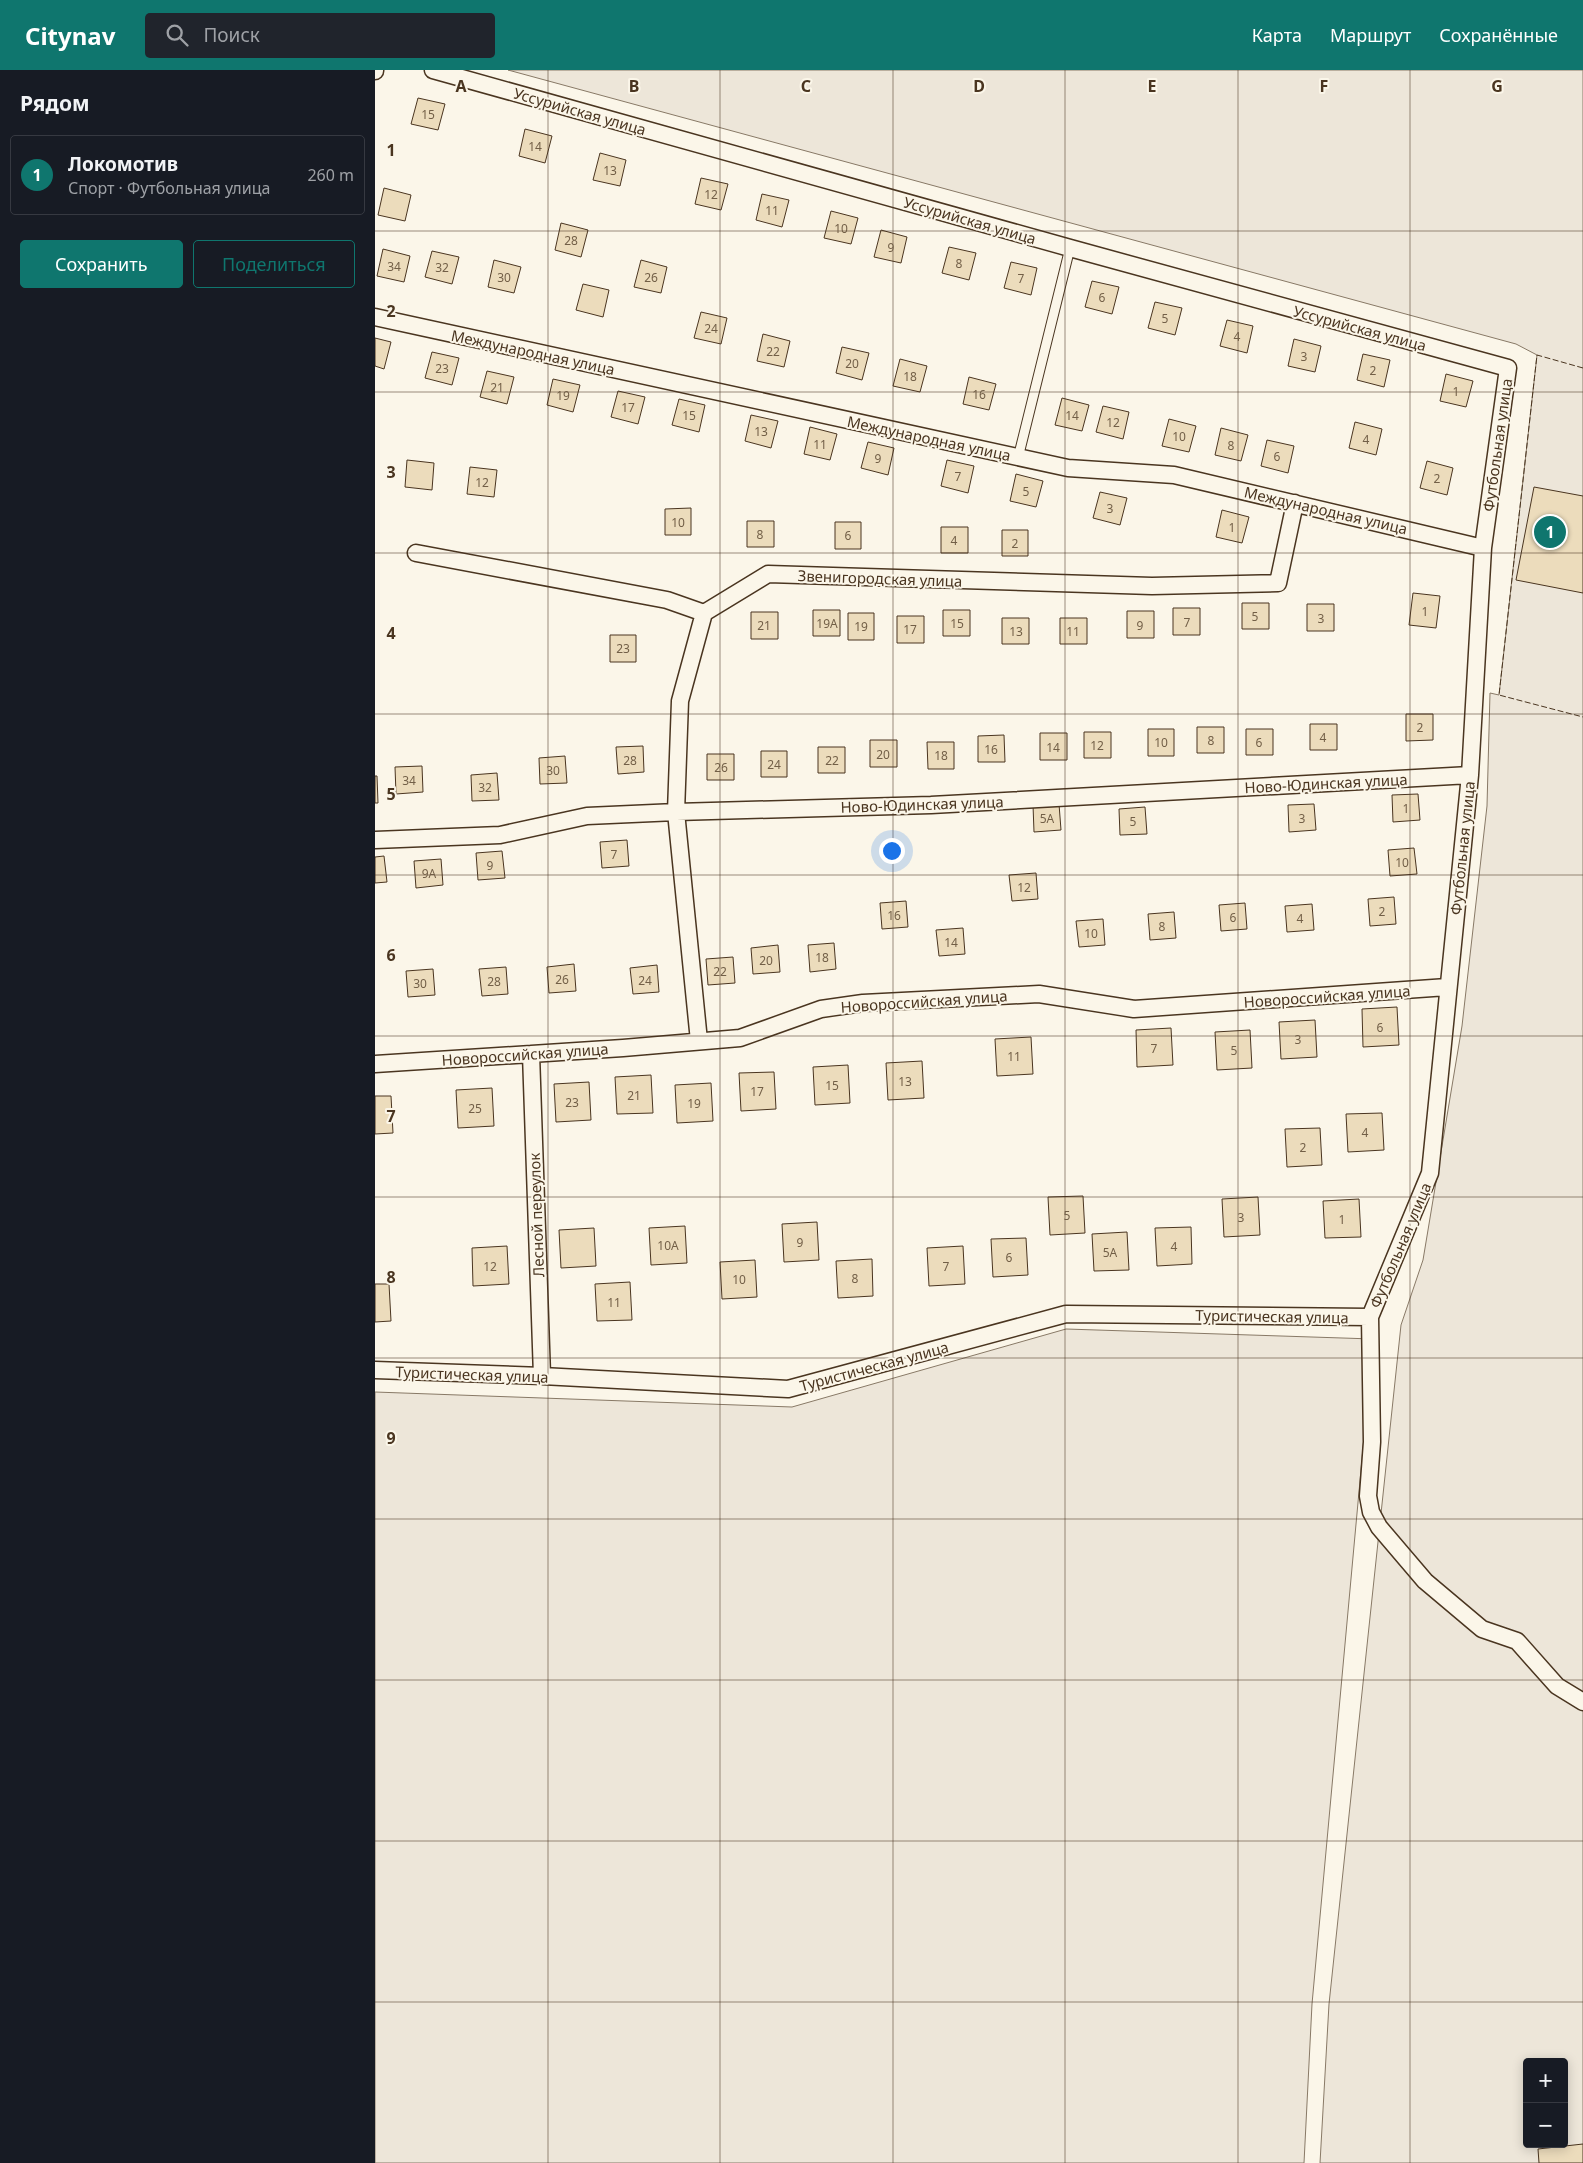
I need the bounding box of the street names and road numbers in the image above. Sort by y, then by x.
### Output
street label: Уссурийская улица [511,83,649,139]
street label: Уссурийская улица [901,192,1039,248]
street label: Уссурийская улица [1291,301,1429,355]
street label: Международная улица [449,325,617,379]
street label: Футбольная улица [1478,377,1516,513]
street label: Международная улица [845,411,1013,465]
street label: Международная улица [1242,481,1410,539]
street label: Звенигородская улица [797,565,963,591]
street label: Ново-Юдинская улица [1244,769,1408,797]
street label: Футбольная улица [1445,780,1479,916]
street label: Ново-Юдинская улица [840,791,1004,817]
street label: Новороссийская улица [1243,980,1411,1012]
street label: Новороссийская улица [840,985,1008,1017]
street label: Новороссийская улица [441,1038,609,1070]
street label: Лесной переулок [524,1152,548,1277]
street label: Футбольная улица [1365,1179,1435,1311]
street label: Туристическая улица [1195,1305,1349,1327]
street label: Туристическая улица [797,1336,951,1396]
street label: Туристическая улица [395,1361,549,1387]

